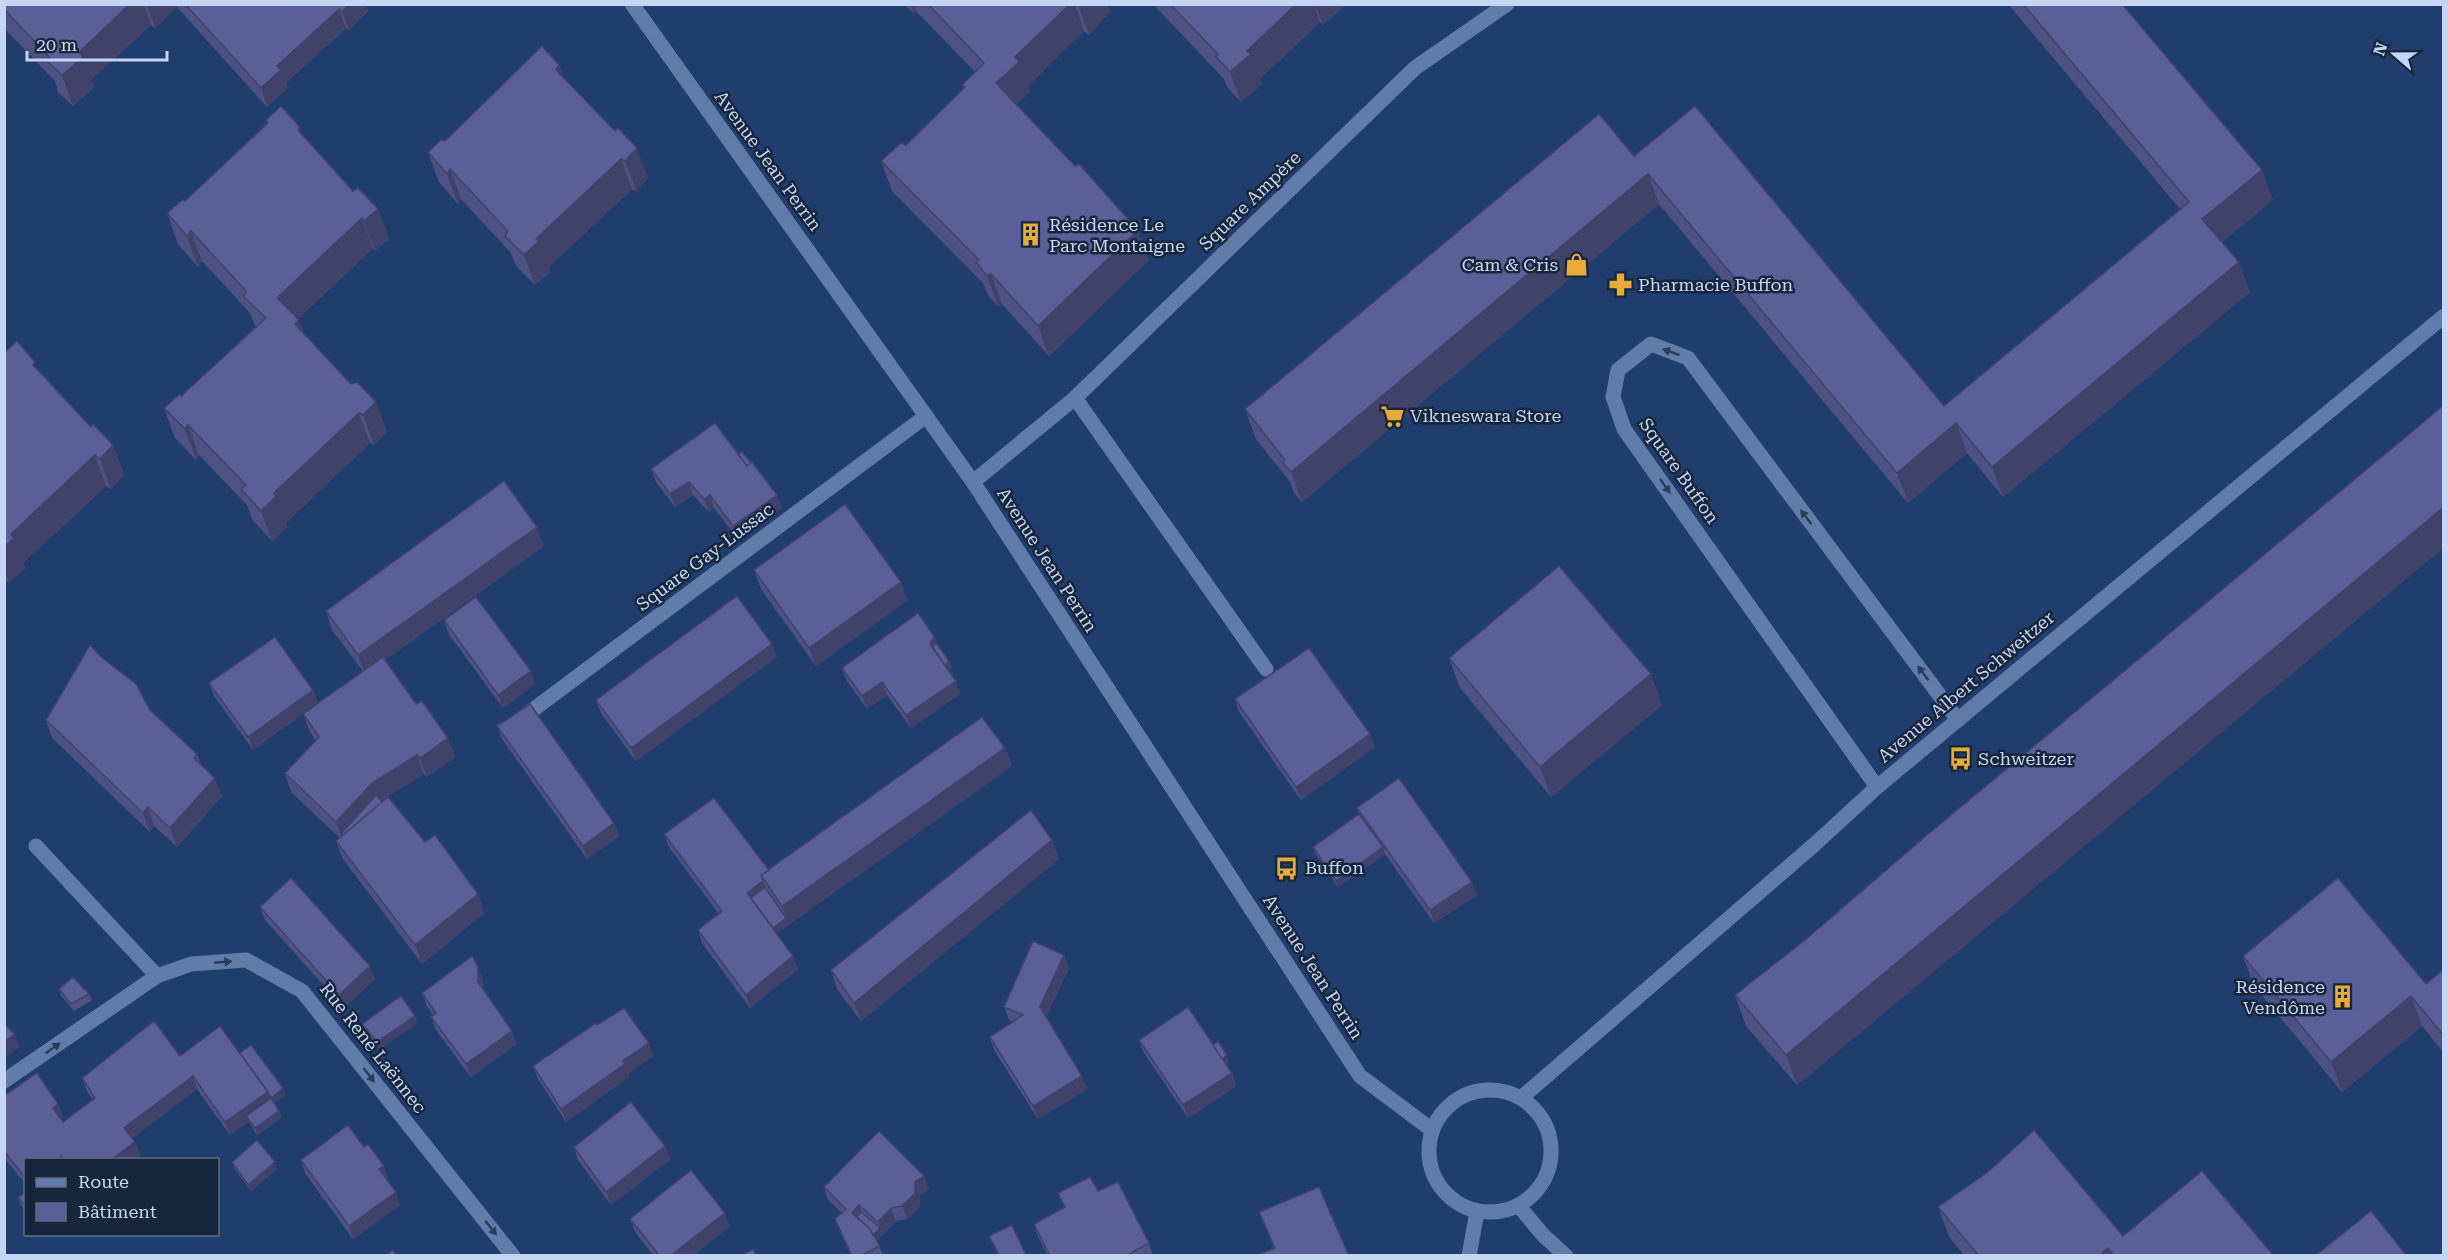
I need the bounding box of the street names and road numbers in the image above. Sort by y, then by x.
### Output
street label: Avenue Jean Perrin [711,87,826,235]
street label: Square Ampère [1194,147,1305,255]
street label: Square Buffon [1635,414,1724,528]
street label: Avenue Jean Perrin [993,484,1102,636]
street label: Square Gay-Lussac [632,498,777,615]
street label: Avenue Albert Schweitzer [1873,607,2059,767]
street label: Avenue Jean Perrin [1259,891,1368,1043]
street label: Rue René Laënnec [316,978,431,1117]

